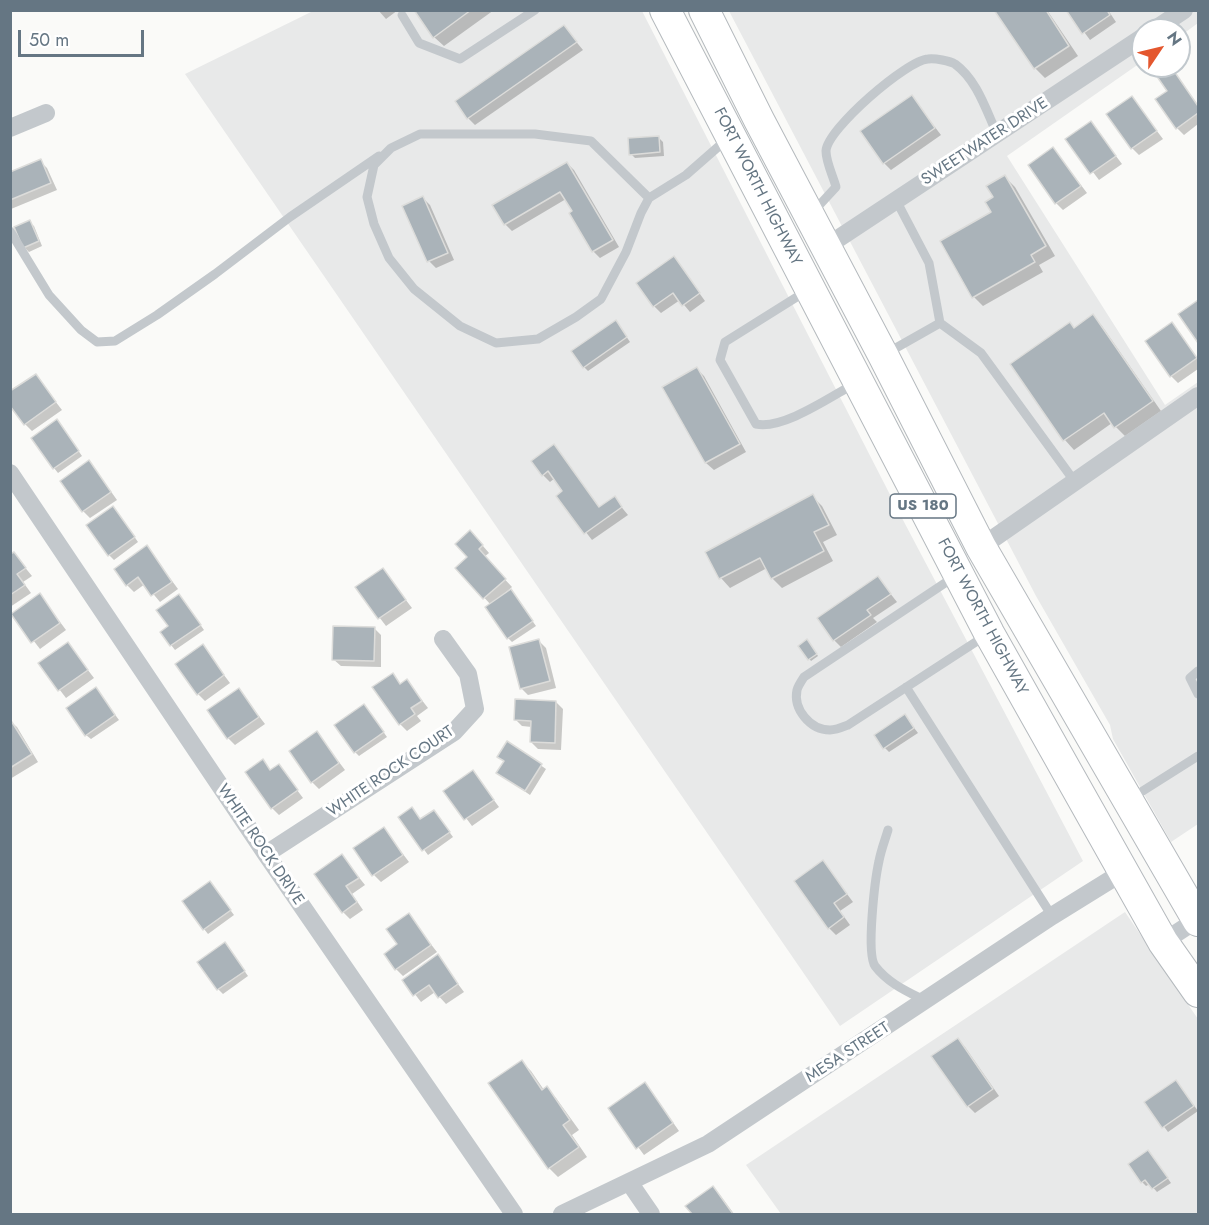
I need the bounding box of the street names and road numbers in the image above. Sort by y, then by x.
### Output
street label: SWEETWATER DRIVE [918,94,1052,190]
street label: FORT WORTH HIGHWAY [709,105,805,269]
road number: US 180 [890,494,956,518]
street label: FORT WORTH HIGHWAY [933,535,1031,699]
street label: WHITE ROCK COURT [324,722,458,822]
street label: WHITE ROCK DRIVE [212,781,308,909]
street label: MESA STREET [802,1019,894,1087]

